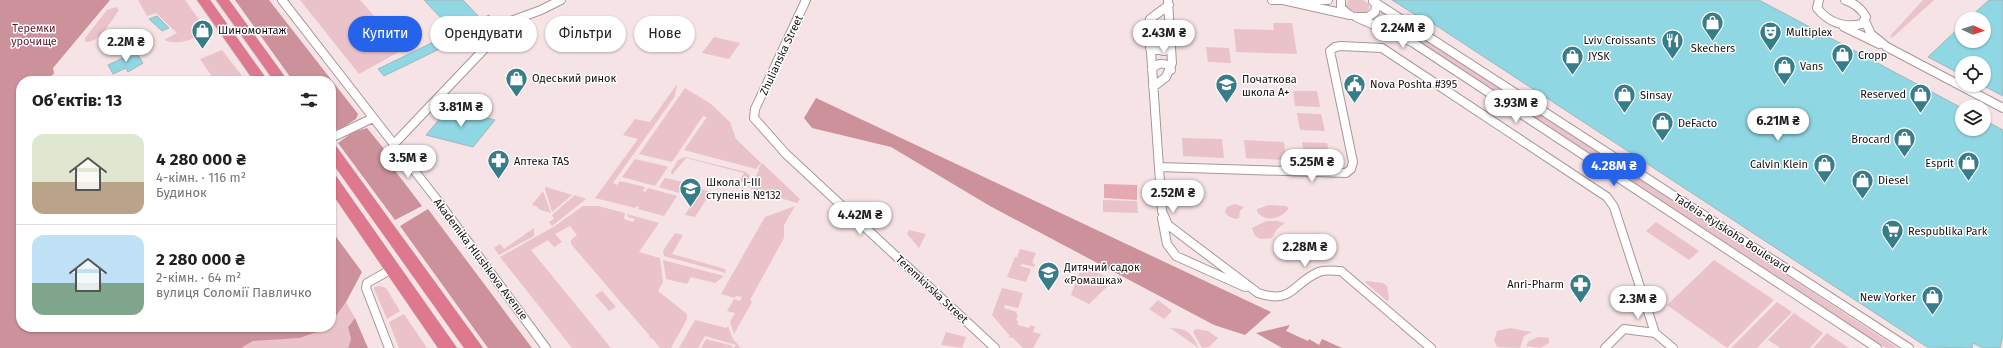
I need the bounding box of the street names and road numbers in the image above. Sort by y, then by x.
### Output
street label: Zhulianska Street [757,13,806,97]
street label: Tadeia-Rylskoho Boulevard [1671,191,1792,276]
street label: Akademika Hlushkova Avenue [431,196,530,323]
street label: Teremkivska Street [893,253,970,326]

